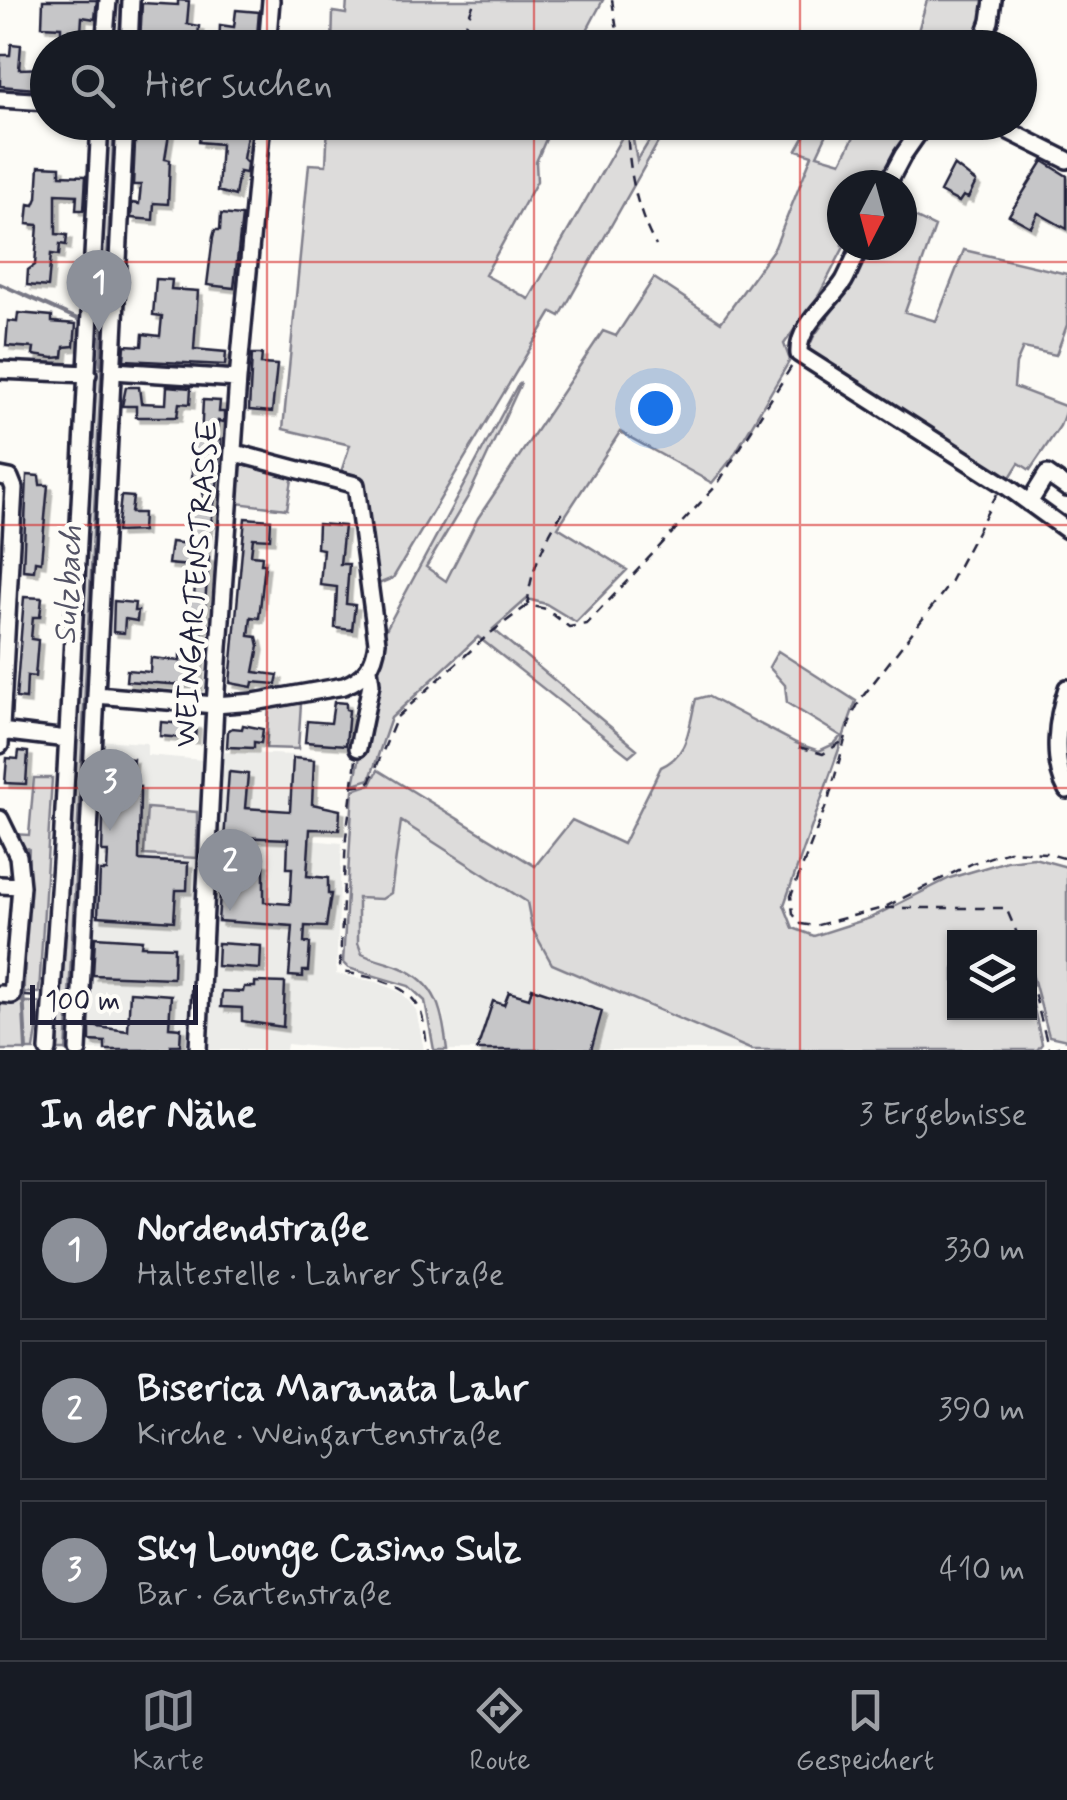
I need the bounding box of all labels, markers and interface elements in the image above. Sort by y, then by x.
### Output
search box [30,30,1037,140]
icon: search [65,58,120,113]
text: Hier suchen [145,61,333,110]
north arrow [827,170,917,260]
pin: 1 [66,250,132,332]
your location [630,383,681,434]
street label: WEINGARTENSTRASSE [166,419,228,749]
water label: Sulzbach [45,524,93,646]
pin: 3 [78,748,142,831]
pin: 2 [198,828,262,911]
map controls [947,930,1037,1020]
button: layers [947,930,1037,1020]
scale bar [30,980,198,1024]
text: 100 m [45,984,120,1021]
text: In der Nähe [40,1088,257,1143]
text: 3 Ergebnisse [859,1094,1027,1136]
text: Nordendstraße [137,1205,369,1254]
text: 1 [67,1229,82,1271]
text: 330 m [944,1229,1025,1271]
text: Haltestelle · Lahrer Straße [137,1254,504,1296]
text: Biserica Maranata Lahr [137,1365,528,1414]
text: 2 [67,1389,82,1431]
text: 390 m [938,1389,1025,1431]
text: Kirche · Weingartenstraße [137,1414,502,1456]
text: Sky Lounge Casino Sulz [137,1525,522,1574]
text: 3 [67,1549,82,1591]
text: 410 m [939,1549,1025,1591]
text: Bar · Gartenstraße [137,1574,392,1616]
tab: Karte [133,1683,204,1780]
tab: Route [469,1683,530,1780]
tab: Gespeichert [796,1683,934,1780]

